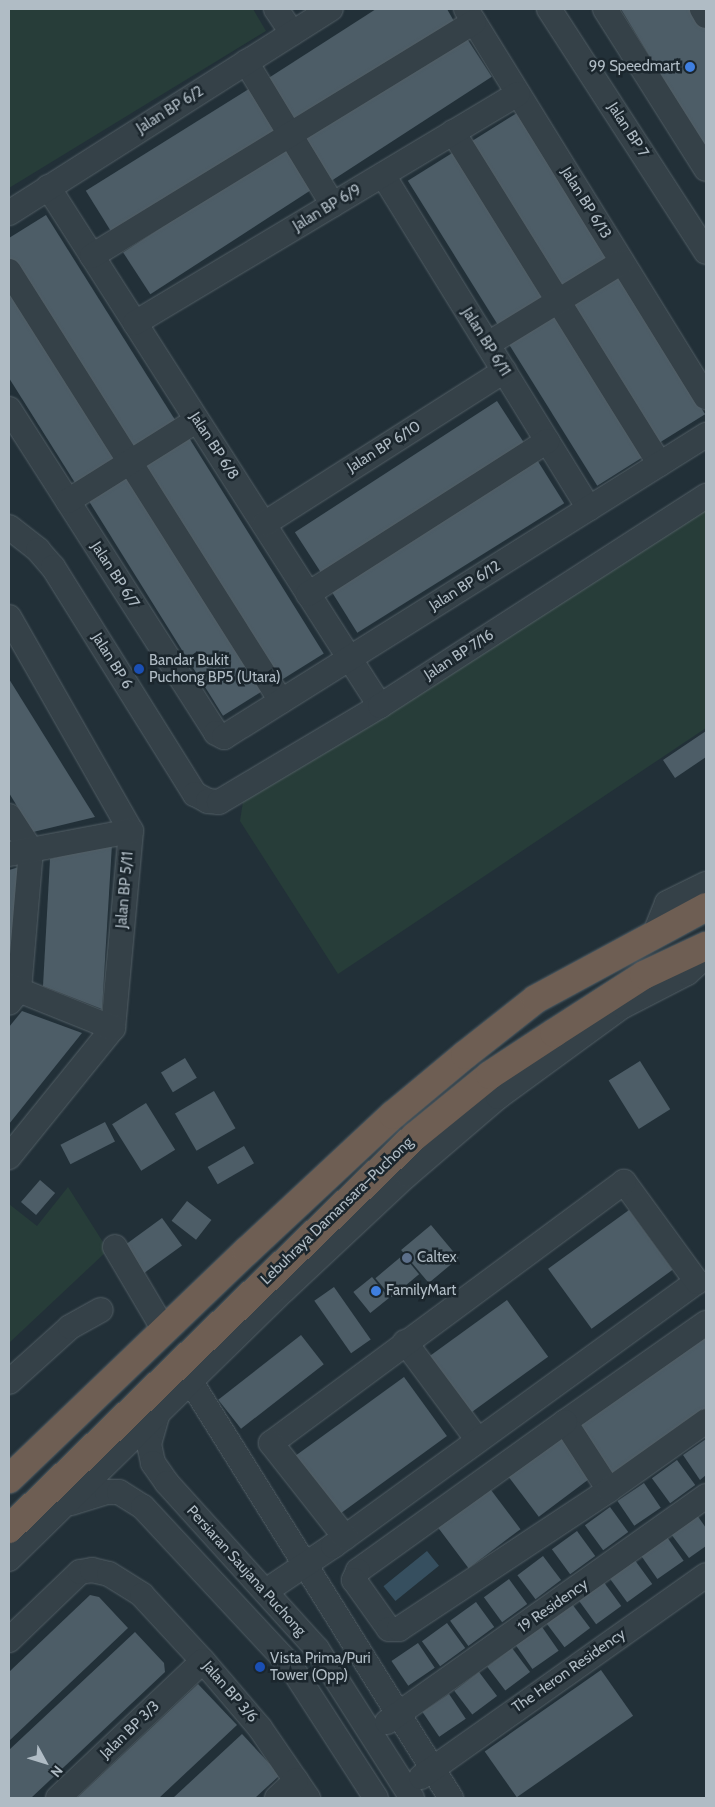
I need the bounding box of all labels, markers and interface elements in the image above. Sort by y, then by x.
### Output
place label: 99 Speedmart [589,58,680,76]
marker: 99 Speedmart [684,61,696,73]
street label: Jalan BP 6/2 [133,82,207,138]
street label: Jalan BP 7 [604,99,652,161]
street label: Jalan BP 6/13 [557,164,615,242]
street label: Jalan BP 6/9 [290,181,364,235]
street label: Jalan BP 6/11 [458,304,514,380]
street label: Jalan BP 6/8 [186,409,242,483]
street label: Jalan BP 6/10 [344,417,424,477]
street label: Jalan BP 6/7 [87,539,143,611]
street label: Jalan BP 6/12 [426,557,504,615]
street label: Jalan BP 7/16 [421,626,497,684]
street label: Jalan BP 6 [88,630,136,692]
place label: Bandar Bukit Puchong BP5 (Utara) [149,651,281,686]
marker: Bandar Bukit Puchong BP5 (Utara) [133,663,145,675]
street label: Jalan BP 5/11 [113,851,137,929]
street label: Lebuhraya Damansara–Puchong [257,1134,417,1288]
place label: Caltex [417,1249,457,1267]
marker: Caltex [401,1252,413,1264]
place label: FamilyMart [386,1282,456,1300]
marker: FamilyMart [370,1285,382,1297]
street label: Persiaran Saujana Puchong [183,1502,309,1640]
street label: 19 Residency [515,1575,591,1637]
street label: The Heron Residency [509,1625,629,1717]
place label: Vista Prima/Puri Tower (Opp) [270,1649,371,1684]
street label: Jalan BP 3/6 [198,1658,262,1726]
marker: Vista Prima/Puri Tower (Opp) [254,1661,266,1673]
street label: Jalan BP 3/3 [97,1697,163,1763]
north arrow [20,1737,70,1787]
text: N [47,1762,67,1781]

